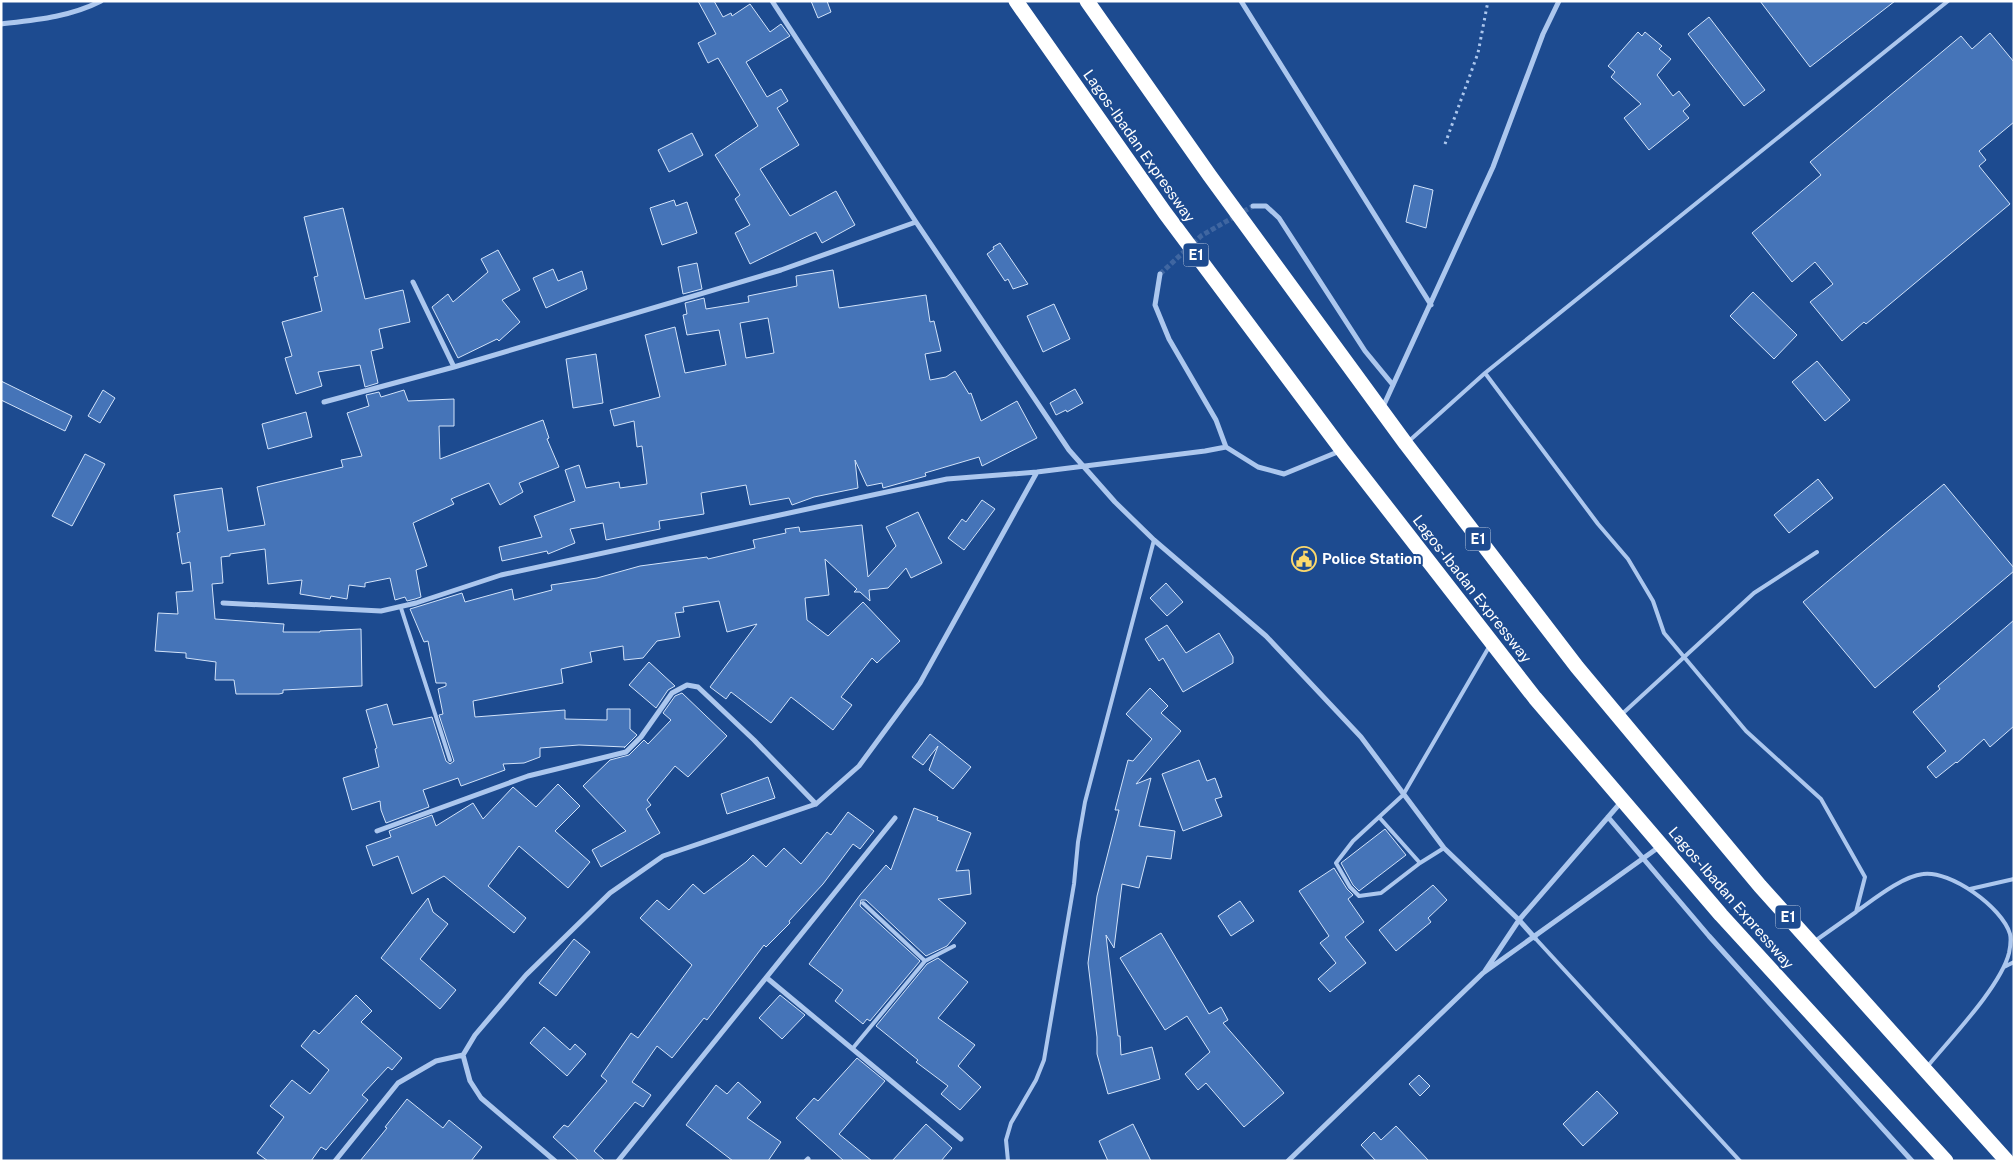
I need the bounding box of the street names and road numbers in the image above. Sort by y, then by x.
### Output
street label: Lagos-Ibadan Expressway [1080,66,1199,225]
road number: E1 [1184,244,1208,266]
street label: Lagos-Ibadan Expressway [1410,512,1535,666]
road number: E1 [1466,528,1490,550]
street label: Lagos-Ibadan Expressway [1665,823,1798,972]
road number: E1 [1776,906,1800,929]

